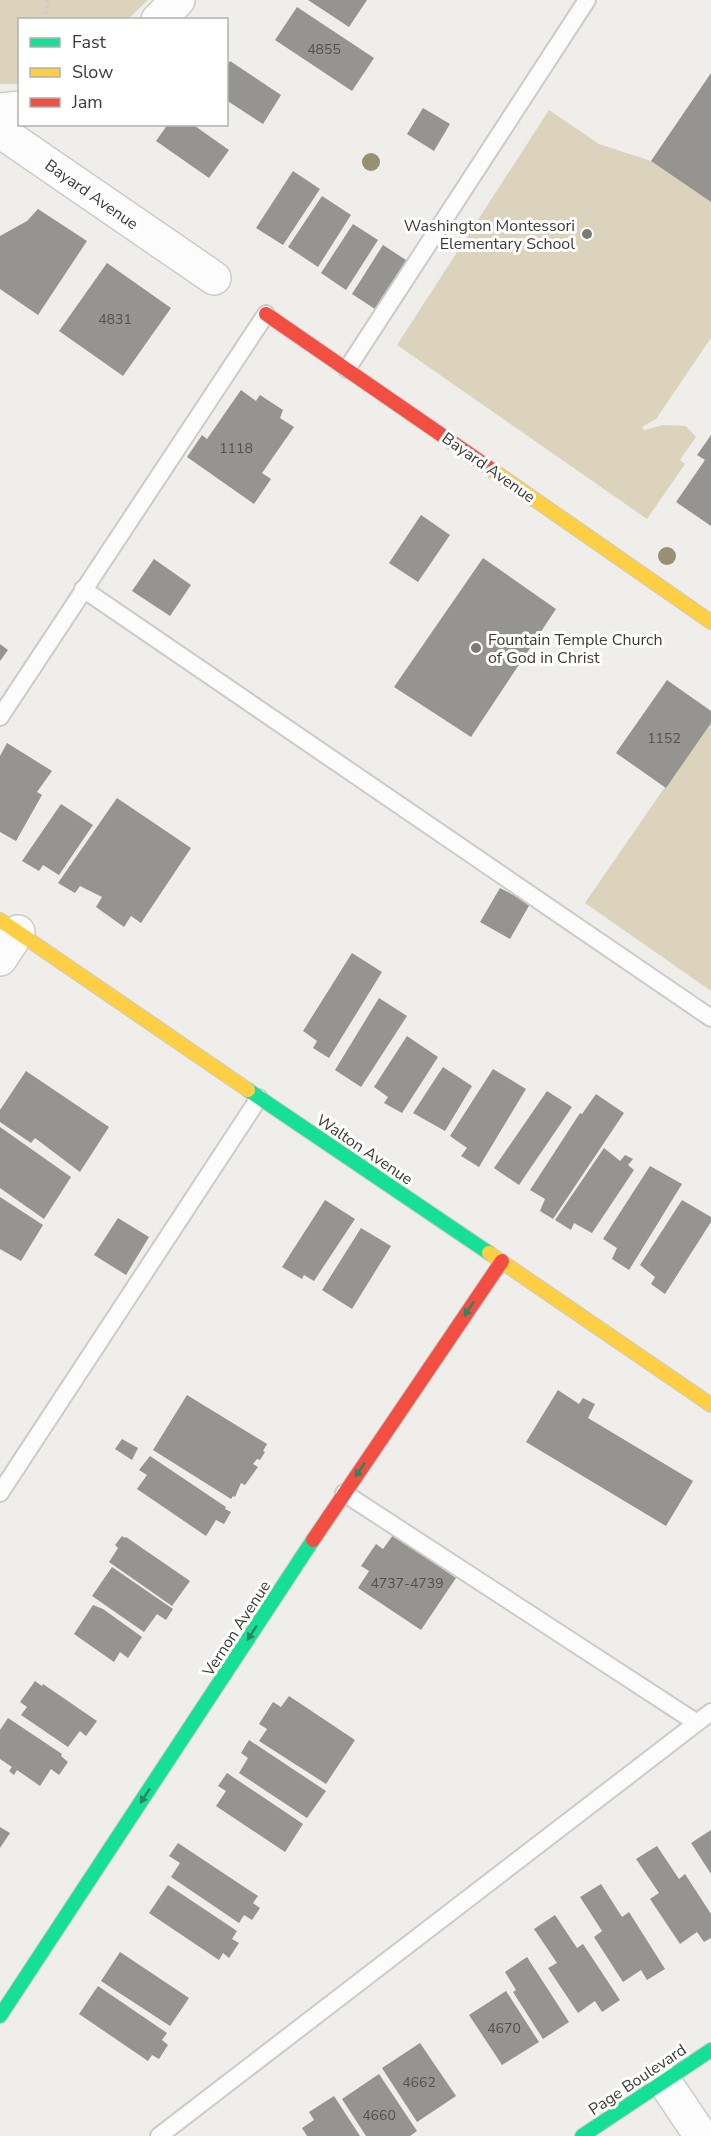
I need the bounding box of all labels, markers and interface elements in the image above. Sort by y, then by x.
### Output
legend [18,18,228,126]
text: Fast [72,30,107,54]
house number: 4855 [307,40,341,59]
text: Slow [72,60,113,84]
text: Jam [71,90,103,114]
street label: Bayard Avenue [40,154,142,235]
place label: Washington Montessori Elementary School [404,215,575,255]
marker: Washington Montessori Elementary School [580,227,594,241]
house number: 4831 [98,310,132,329]
street label: Bayard Avenue [437,427,539,508]
house number: 1118 [219,439,253,458]
place label: Fountain Temple Church of God in Christ [488,629,663,669]
marker: Fountain Temple Church of God in Christ [469,641,483,655]
house number: 1152 [647,729,681,748]
street label: Walton Avenue [312,1109,417,1190]
one-way arrow [464,1301,475,1317]
one-way arrow [354,1462,366,1478]
house number: 4737-4739 [370,1574,444,1593]
street label: Vernon Avenue [197,1576,276,1681]
one-way arrow [247,1625,258,1641]
one-way arrow [140,1788,151,1804]
house number: 4670 [487,2019,521,2038]
street label: Page Boulevard [584,2039,691,2121]
house number: 4662 [402,2073,436,2092]
house number: 4660 [362,2106,396,2125]

